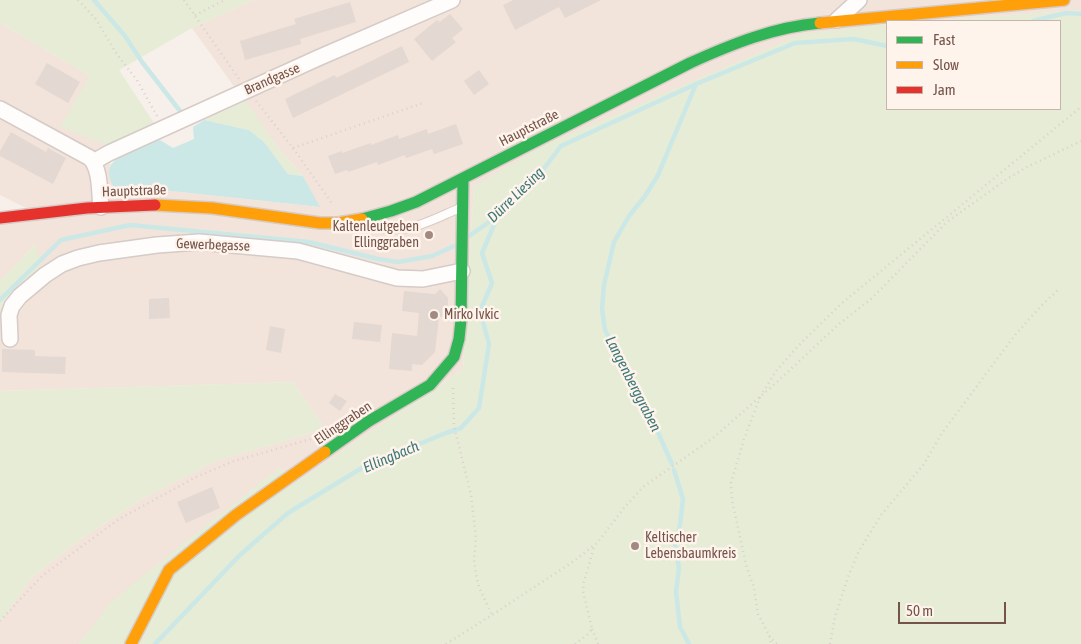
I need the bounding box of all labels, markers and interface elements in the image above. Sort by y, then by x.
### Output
legend [886,20,1061,110]
text: Fast [933,31,955,48]
text: Slow [933,56,959,73]
street label: Brandgasse [242,59,302,99]
text: Jam [933,81,956,98]
street label: Hauptstraße [497,106,561,150]
water label: Dürre Liesing [484,163,548,227]
street label: Hauptstraße [102,181,166,201]
place label: Kaltenleutgeben Ellinggraben [333,219,419,252]
marker: Kaltenleutgeben Ellinggraben [423,229,435,241]
street label: Gewerbegasse [176,235,250,255]
place label: Mirko Ivkic [444,307,499,323]
marker: Mirko Ivkic [428,309,440,321]
water label: Langenberggraben [601,333,665,435]
street label: Ellinggraben [311,398,375,448]
water label: Ellingbach [360,437,422,477]
place label: Keltischer Lebensbaumkreis [645,530,736,562]
marker: Keltischer Lebensbaumkreis [629,540,641,552]
scale bar [901,592,1008,624]
text: 50 m [906,602,933,619]

